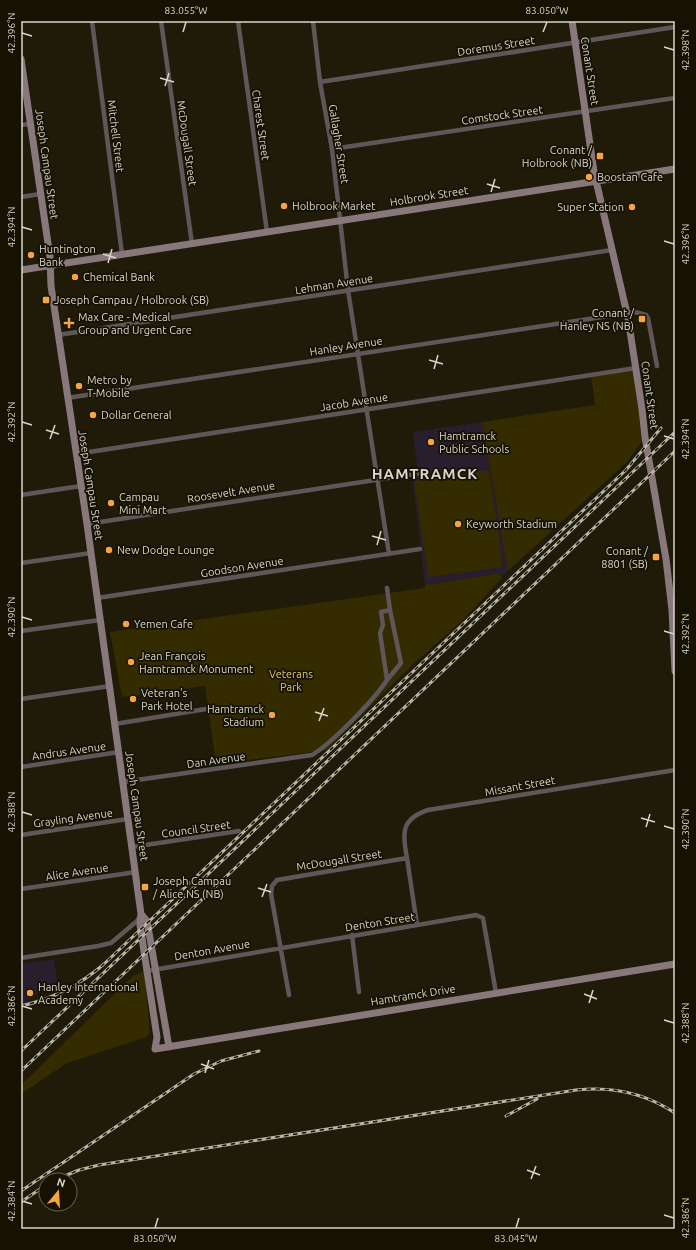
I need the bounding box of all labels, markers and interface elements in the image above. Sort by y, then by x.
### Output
text: 83.055°W [164,5,208,16]
text: 83.050°W [525,5,569,16]
text: 42.396°N [6,12,17,54]
text: 42.398°N [680,29,691,71]
street label: Doremus Street [456,34,536,58]
street label: Conant Street [579,36,601,107]
street label: Charest Street [250,89,272,162]
street label: Mitchell Street [106,99,126,174]
street label: McDougall Street [175,100,199,187]
street label: Gallagher Street [327,103,351,185]
street label: Comstock Street [461,103,544,127]
street label: Joseph Campau Street [33,108,61,221]
place label: Conant / Holbrook (NB) [522,144,593,170]
marker: Conant / Holbrook (NB) [595,151,605,161]
place label: Boostan Cafe [597,171,663,183]
marker: Boostan Cafe [584,172,594,182]
street label: Holbrook Street [389,184,470,208]
place label: Holbrook Market [292,200,376,212]
marker: Holbrook Market [279,201,289,211]
place label: Super Station [557,201,624,213]
marker: Super Station [627,202,637,212]
text: 42.394°N [6,206,17,248]
text: 42.396°N [680,223,691,265]
place label: Huntington Bank [39,243,96,268]
marker: Huntington Bank [26,250,36,260]
place label: Chemical Bank [83,271,155,283]
marker: Chemical Bank [70,272,80,282]
street label: Lehman Avenue [294,272,374,296]
place label: Joseph Campau / Holbrook (SB) [54,294,209,307]
marker: Joseph Campau / Holbrook (SB) [41,295,51,305]
place label: Conant / Hanley NS (NB) [560,307,635,333]
place label: Max Care - Medical Group and Urgent Care [78,311,192,336]
marker: Conant / Hanley NS (NB) [637,314,647,324]
marker: Max Care - Medical Group and Urgent Care [63,317,75,329]
street label: Hanley Avenue [309,334,383,358]
street label: Conant Street [639,360,661,431]
place label: Metro by T-Mobile [87,374,132,399]
marker: Metro by T-Mobile [74,381,84,391]
street label: Jacob Avenue [319,391,389,413]
text: 42.392°N [6,401,17,443]
place label: Dollar General [101,409,172,421]
marker: Dollar General [88,410,98,420]
text: 42.394°N [680,418,691,460]
street label: Joseph Campau Street [76,429,106,542]
place label: Hamtramck Public Schools [439,430,509,455]
marker: Hamtramck Public Schools [426,437,436,447]
district label: HAMTRAMCK [372,465,478,482]
street label: Roosevelt Avenue [186,479,276,505]
place label: Campau Mini Mart [119,491,167,516]
marker: Campau Mini Mart [106,498,116,508]
place label: Keyworth Stadium [466,518,557,530]
marker: Keyworth Stadium [453,519,463,529]
place label: New Dodge Lounge [117,544,215,556]
marker: New Dodge Lounge [104,545,114,555]
place label: Conant / 8801 (SB) [601,545,649,571]
marker: Conant / 8801 (SB) [651,552,661,562]
street label: Goodson Avenue [200,555,284,579]
text: 42.390°N [6,596,17,638]
text: 42.392°N [680,613,691,655]
place label: Yemen Cafe [134,618,193,630]
marker: Yemen Cafe [121,619,131,629]
place label: Jean François Hamtramck Monument [139,650,254,675]
marker: Jean François Hamtramck Monument [126,657,136,667]
park label: Veterans Park [269,668,313,693]
place label: Veteran's Park Hotel [141,687,193,712]
marker: Veteran's Park Hotel [128,694,138,704]
place label: Hamtramck Stadium [207,703,264,728]
marker: Hamtramck Stadium [267,710,277,720]
street label: Andrus Avenue [31,740,107,762]
street label: Joseph Campau Street [123,750,151,863]
street label: Dan Avenue [186,750,246,770]
street label: Missant Street [484,774,557,798]
text: 42.388°N [6,791,17,833]
street label: Grayling Avenue [32,806,114,830]
text: 42.390°N [680,808,691,850]
street label: Council Street [161,818,232,840]
street label: McDougall Street [296,847,383,873]
street label: Alice Avenue [45,861,109,883]
place label: Joseph Campau / Alice NS (NB) [152,875,231,901]
marker: Joseph Campau / Alice NS (NB) [140,882,150,892]
street label: Denton Street [344,910,416,933]
street label: Denton Avenue [173,937,251,963]
place label: Hanley International Academy [38,981,138,1006]
street label: Hamtramck Drive [370,982,456,1008]
text: 42.386°N [6,985,17,1027]
marker: Hanley International Academy [25,988,35,998]
text: 42.388°N [680,1002,691,1044]
north arrow [38,1172,78,1212]
text: N [55,1176,67,1189]
text: 42.384°N [6,1180,17,1222]
text: 42.386°N [680,1197,691,1239]
text: 83.050°W [133,1233,177,1244]
text: 83.045°W [494,1233,538,1244]

